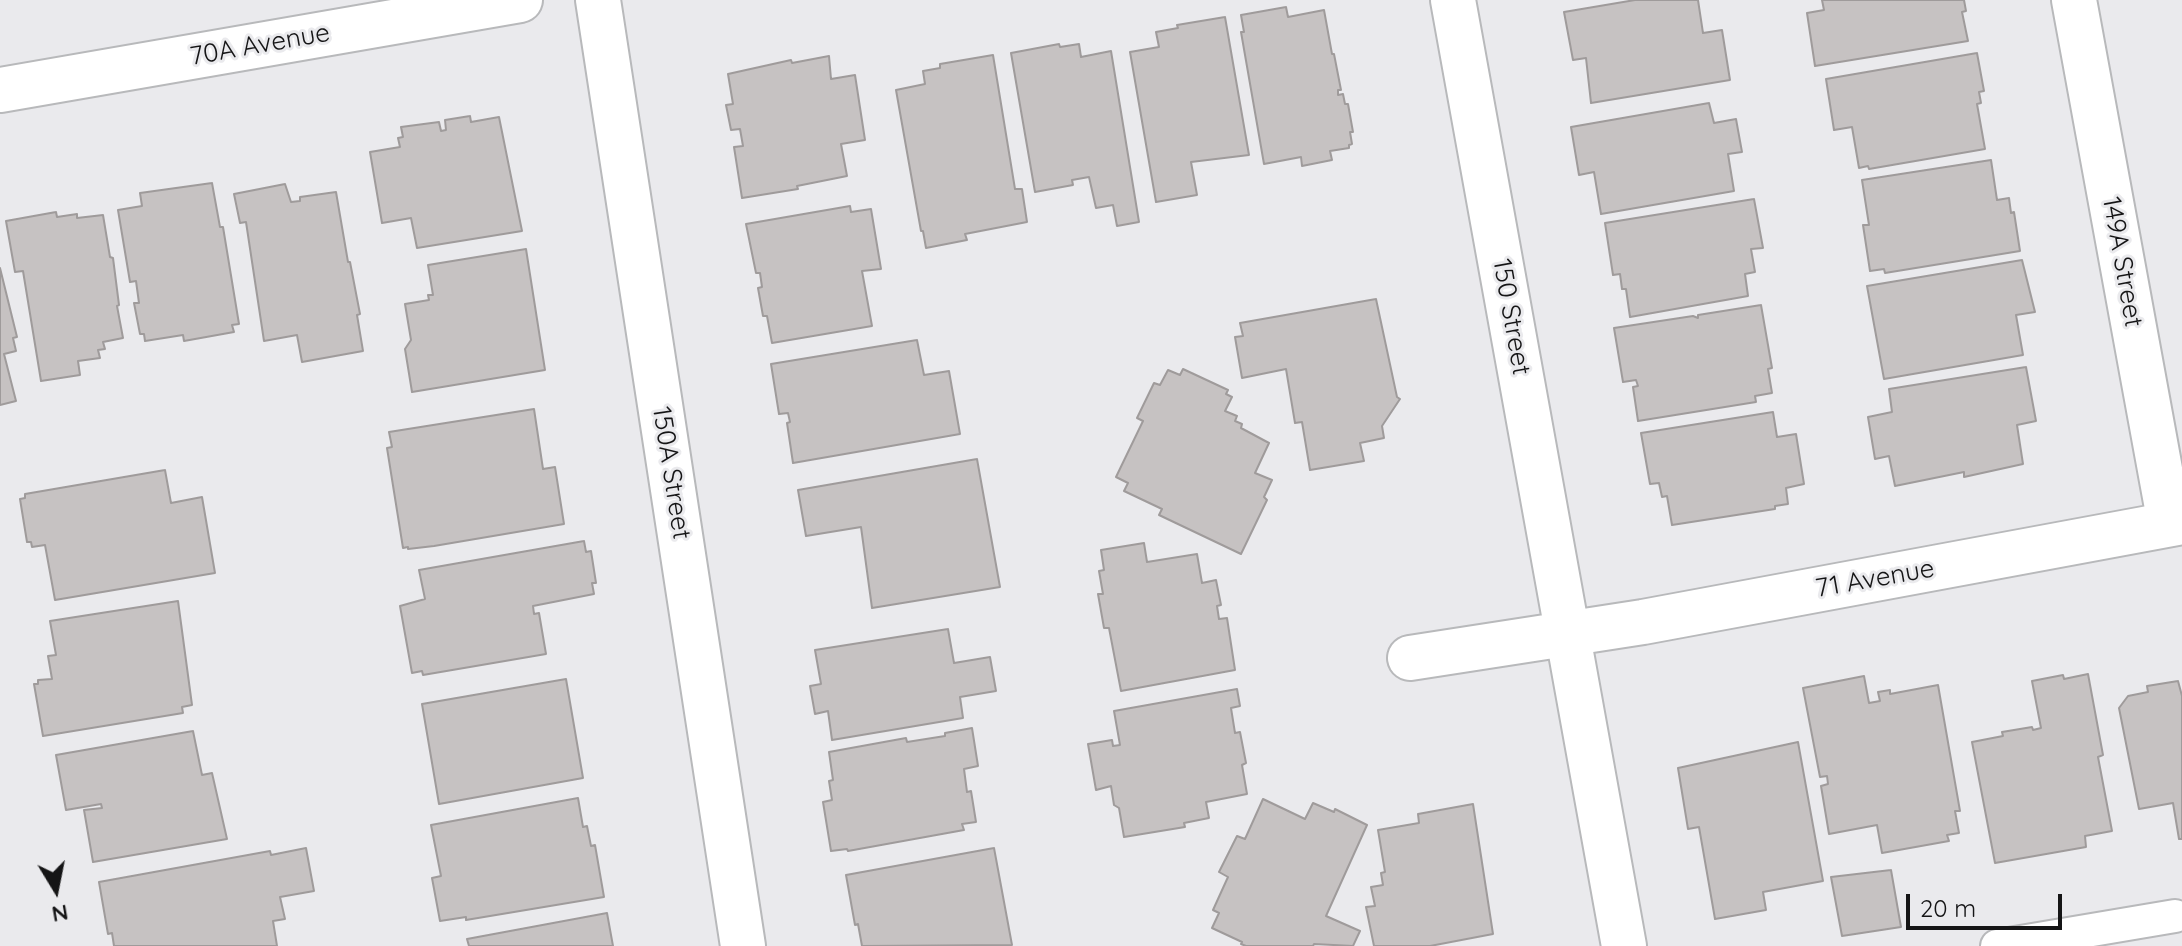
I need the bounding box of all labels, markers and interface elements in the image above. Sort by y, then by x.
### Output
street label: 70A Avenue [188,17,332,73]
street label: 149A Street [2095,194,2149,330]
street label: 150 Street [1485,256,1537,378]
street label: 150A Street [645,404,697,542]
street label: 71 Avenue [1813,553,1937,605]
north arrow [16,850,96,930]
scale bar [1910,878,2066,928]
text: 20 m [1920,893,1976,923]
text: N [50,898,71,929]

